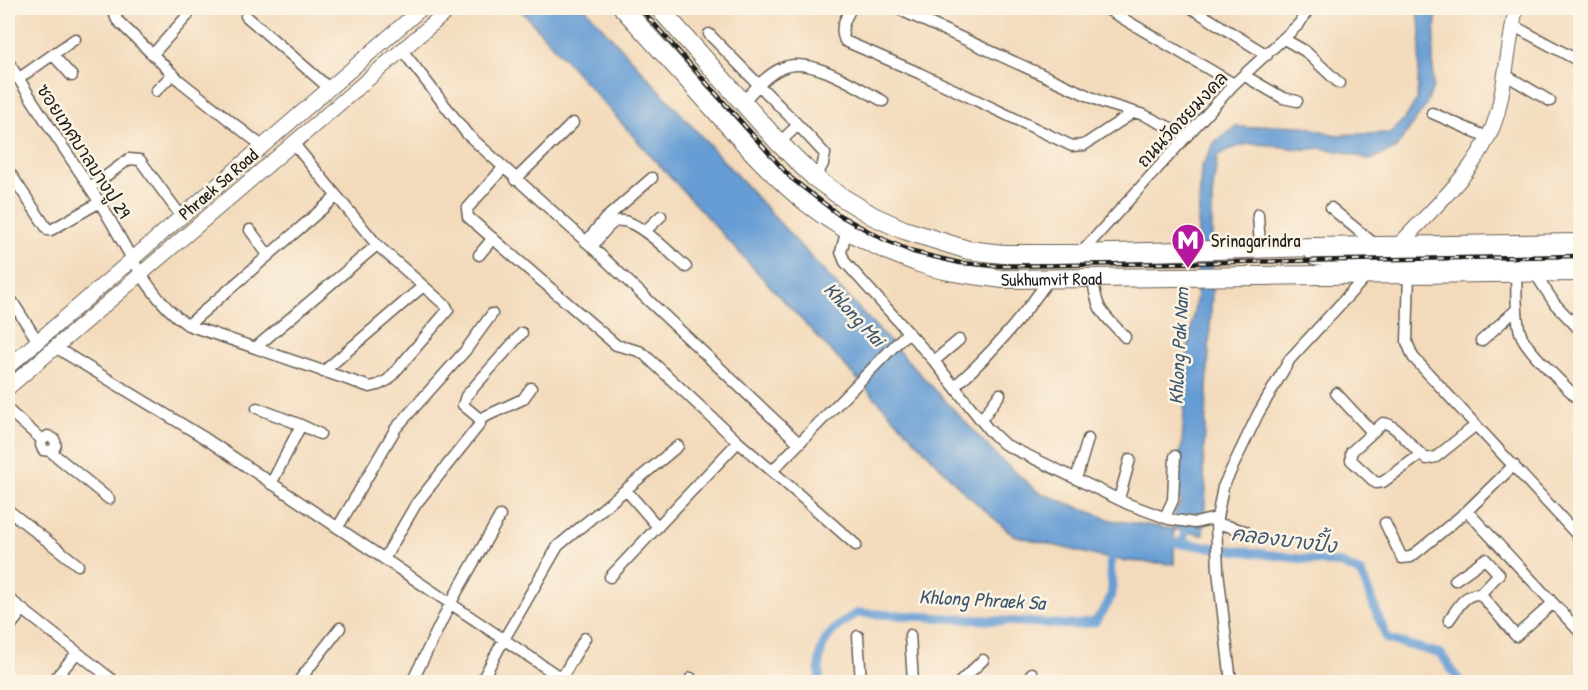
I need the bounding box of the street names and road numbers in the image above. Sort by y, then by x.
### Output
street label: ถนนวัดชยมงคล [1131,66,1233,172]
street label: ซอยเทศบาลบางปู 29 [29,79,137,224]
street label: Phraek Sa Road [173,142,263,226]
street label: Sukhumvit Road [1001,265,1102,292]

